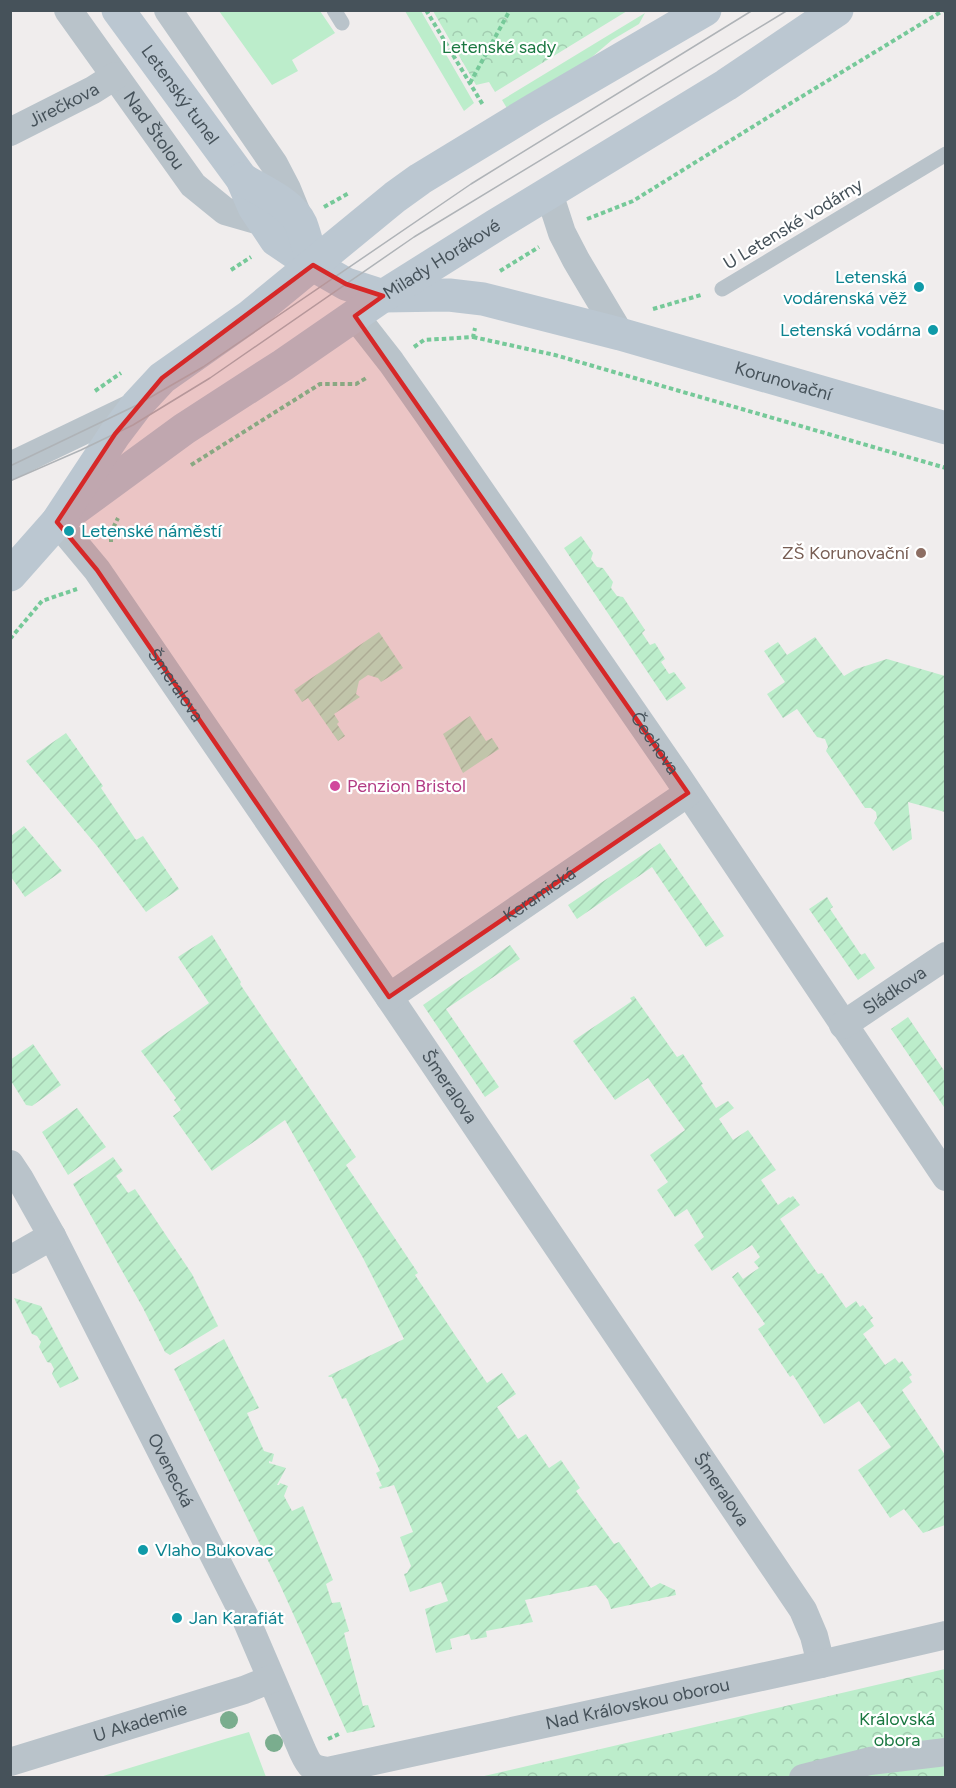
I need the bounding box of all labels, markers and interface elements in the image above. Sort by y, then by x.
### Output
park label: Letenské sady [442,36,557,58]
street label: Letenský tunel [136,41,224,149]
street label: Jirečkova [25,78,103,132]
street label: Nad Štolou [119,87,189,174]
street label: U Letenské vodárny [719,173,867,274]
street label: Milady Horákové [379,214,504,304]
place label: Letenská vodárenská věž [783,266,907,309]
marker: Letenská vodárenská věž [912,280,926,294]
place label: Letenská vodárna [780,319,921,341]
marker: Letenská vodárna [926,323,940,337]
street label: Korunovační [732,357,835,406]
place label: Letenské náměstí [81,520,223,542]
marker: Letenské náměstí [62,524,76,538]
place label: ZŠ Korunovační [782,542,910,564]
marker: ZŠ Korunovační [914,546,928,560]
street label: Šmeralova [143,644,209,726]
street label: Čechova [626,708,684,779]
place label: Penzion Bristol [347,775,466,797]
marker: Penzion Bristol [328,779,342,793]
street label: Keramická [499,862,580,927]
street label: Sládkova [859,961,930,1020]
street label: Šmeralova [417,1046,482,1128]
street label: Ovenecká [143,1429,199,1511]
street label: Šmeralova [689,1448,754,1530]
place label: Vlaho Bukovac [155,1539,274,1561]
marker: Vlaho Bukovac [136,1543,150,1557]
place label: Jan Karafiát [189,1607,284,1629]
marker: Jan Karafiát [170,1611,184,1625]
street label: Nad Královskou oborou [543,1673,732,1735]
street label: U Akademie [90,1697,190,1747]
park label: Královská obora [859,1708,935,1751]

